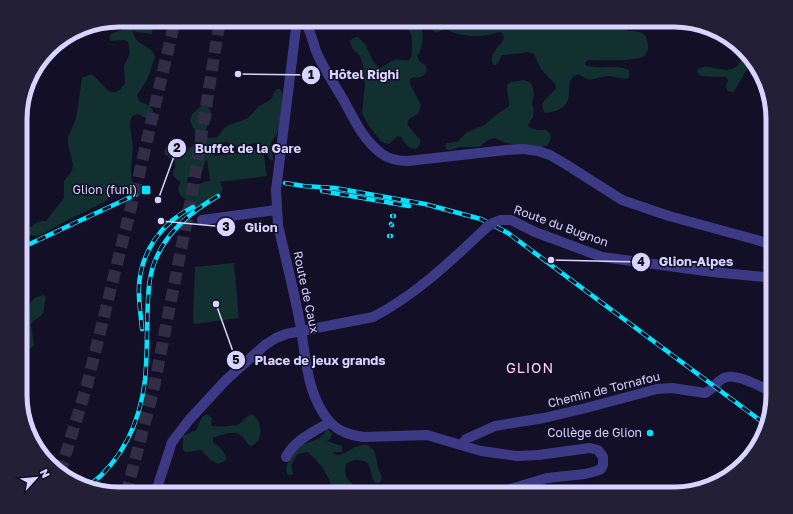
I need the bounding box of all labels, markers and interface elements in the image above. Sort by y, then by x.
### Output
callout: Hôtel Righi [301,62,407,87]
text: Hôtel Righi [329,66,399,82]
text: 1 [308,67,314,82]
callout: Buffet de la Gare [167,136,309,161]
text: 2 [173,140,181,155]
text: Buffet de la Gare [195,140,301,156]
place label: Glion (funi) [73,182,137,197]
marker: Glion (funi) [140,184,152,196]
street label: Route du Bugnon [512,201,611,250]
callout: Glion [216,215,285,240]
text: 3 [222,219,230,234]
text: Glion [244,219,278,235]
callout: Glion-Alpes [631,249,741,274]
street label: Route de Caux [290,250,323,335]
text: Glion-Alpes [659,253,733,269]
text: 4 [637,254,645,269]
callout: Place de jeux grands [226,348,394,373]
text: 5 [232,352,240,367]
text: Place de jeux grands [254,352,386,368]
district label: GLION [506,359,554,376]
street label: Chemin de Tornafou [546,368,662,411]
place label: Collège de Glion [547,425,642,440]
marker: Collège de Glion [645,428,655,438]
north arrow [16,458,56,498]
text: N [38,467,53,480]

